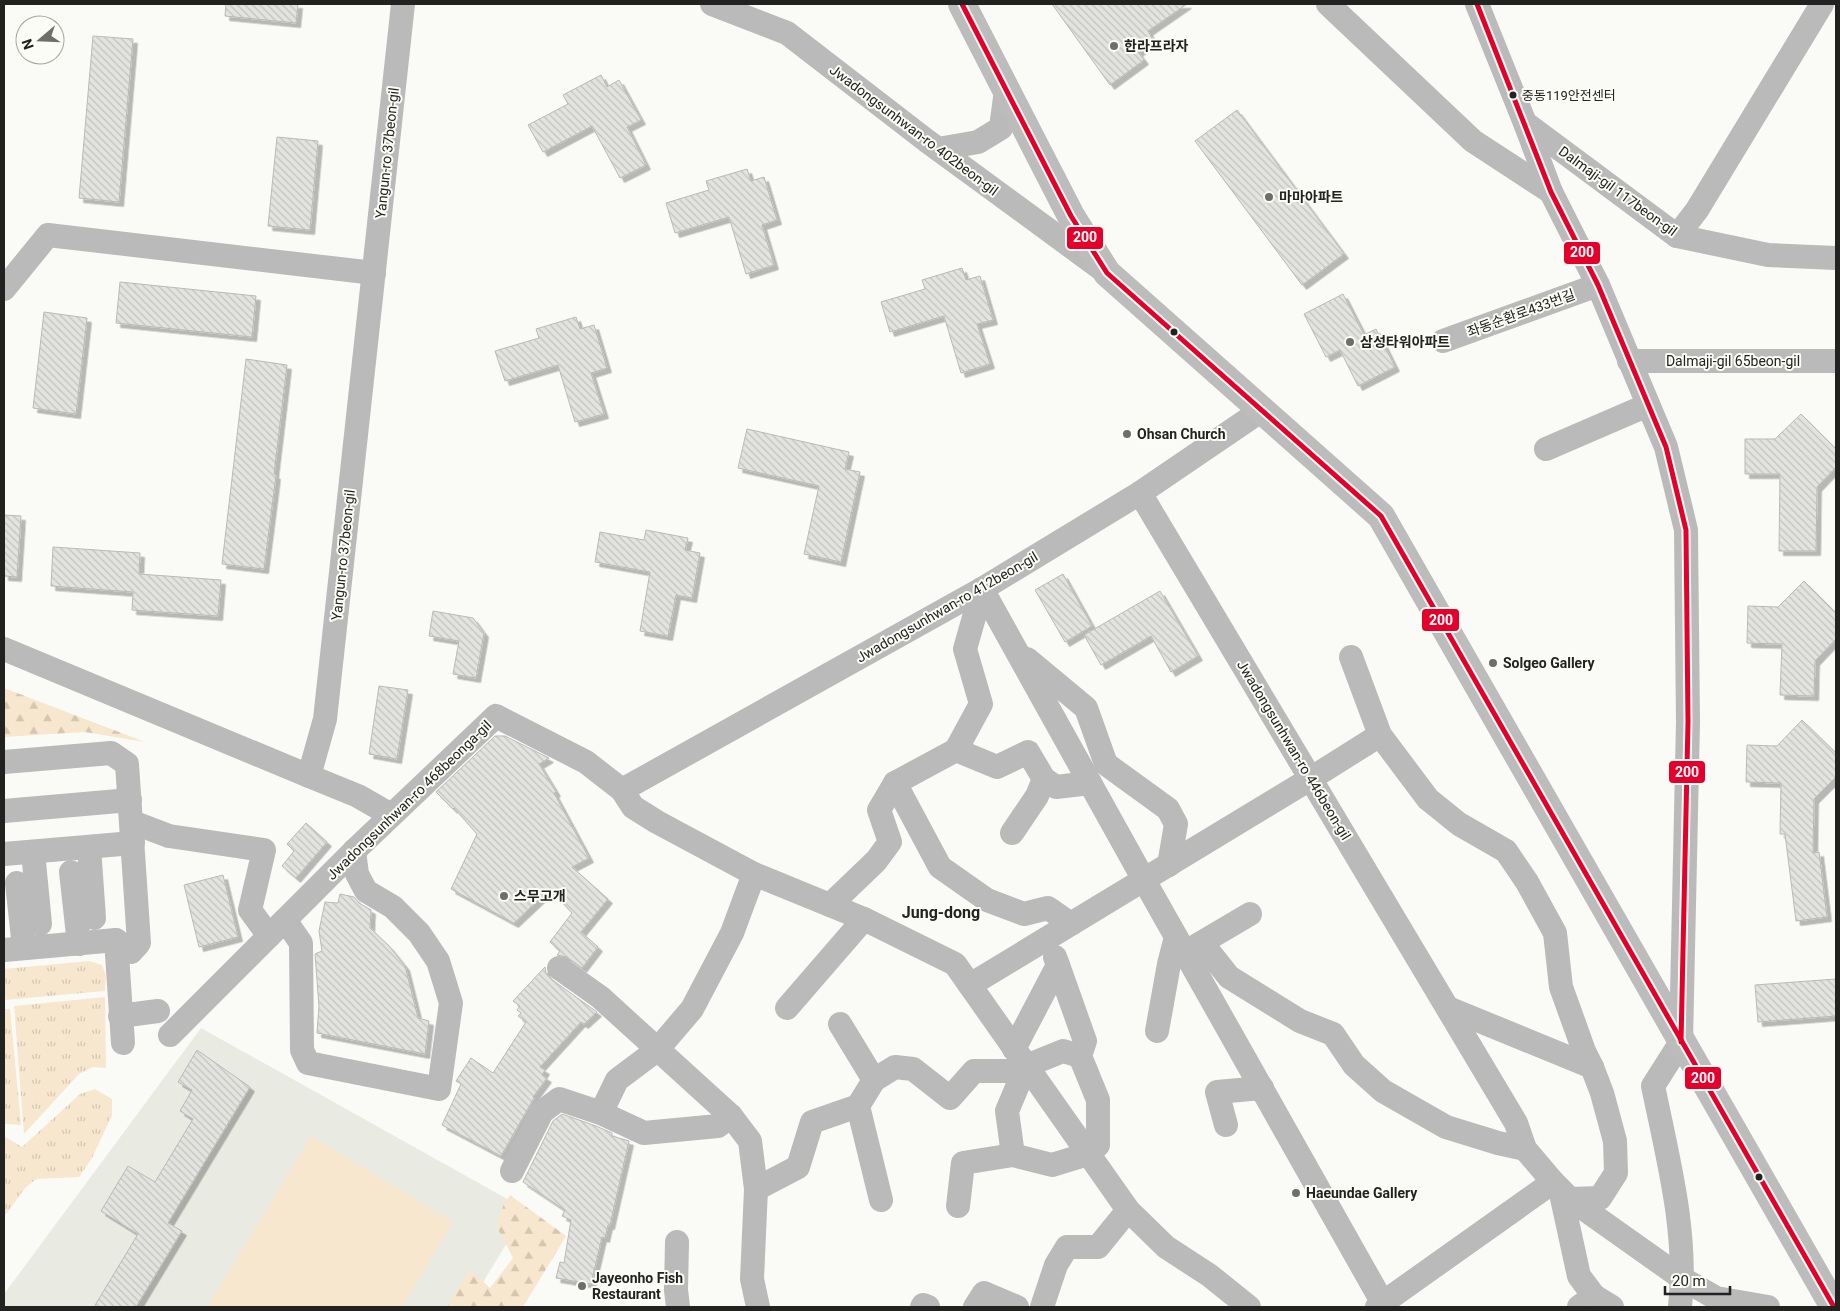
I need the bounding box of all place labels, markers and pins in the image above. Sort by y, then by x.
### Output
place label: 한라프라자 [1124,38,1189,54]
marker: 한라프라자 [1108,40,1120,52]
place label: 중동119안전센터 [1522,88,1616,103]
marker: 중동119안전센터 [1508,90,1518,100]
place label: 마마아파트 [1279,189,1344,205]
marker: 마마아파트 [1263,191,1275,203]
unlabelled marker [1169,327,1179,337]
place label: 삼성타워아파트 [1360,334,1450,350]
marker: 삼성타워아파트 [1344,336,1356,348]
place label: Ohsan Church [1137,426,1226,442]
marker: Ohsan Church [1121,428,1133,440]
place label: Solgeo Gallery [1503,655,1595,671]
marker: Solgeo Gallery [1487,657,1499,669]
place label: 스무고개 [514,888,566,904]
marker: 스무고개 [498,890,510,902]
unlabelled marker [1754,1172,1764,1182]
place label: Haeundae Gallery [1306,1185,1418,1201]
marker: Haeundae Gallery [1290,1187,1302,1199]
place label: Jayeonho Fish Restaurant [592,1270,683,1302]
marker: Jayeonho Fish Restaurant [576,1280,588,1292]

